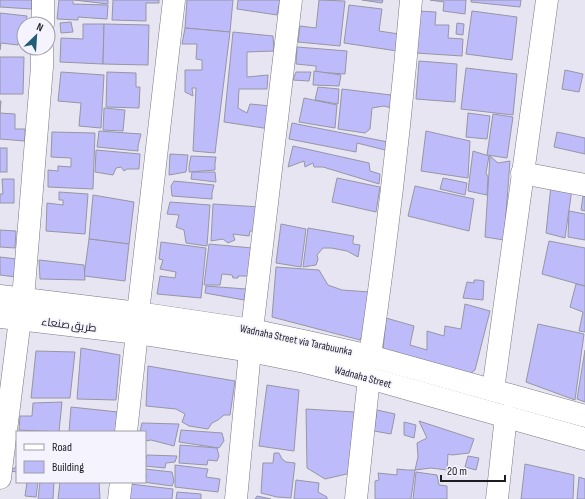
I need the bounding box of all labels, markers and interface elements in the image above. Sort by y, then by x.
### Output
north arrow [16,16,56,56]
text: N [35,20,46,35]
street label: طريق صنعاء [41,315,97,335]
street label: Wadnaha Street via Tarabuunka [239,322,353,358]
street label: Wadnaha Street [333,363,394,391]
legend [16,431,146,483]
text: Road [52,440,72,455]
scale bar [441,457,505,483]
text: Building [52,460,84,475]
text: 20 m [447,464,467,479]

